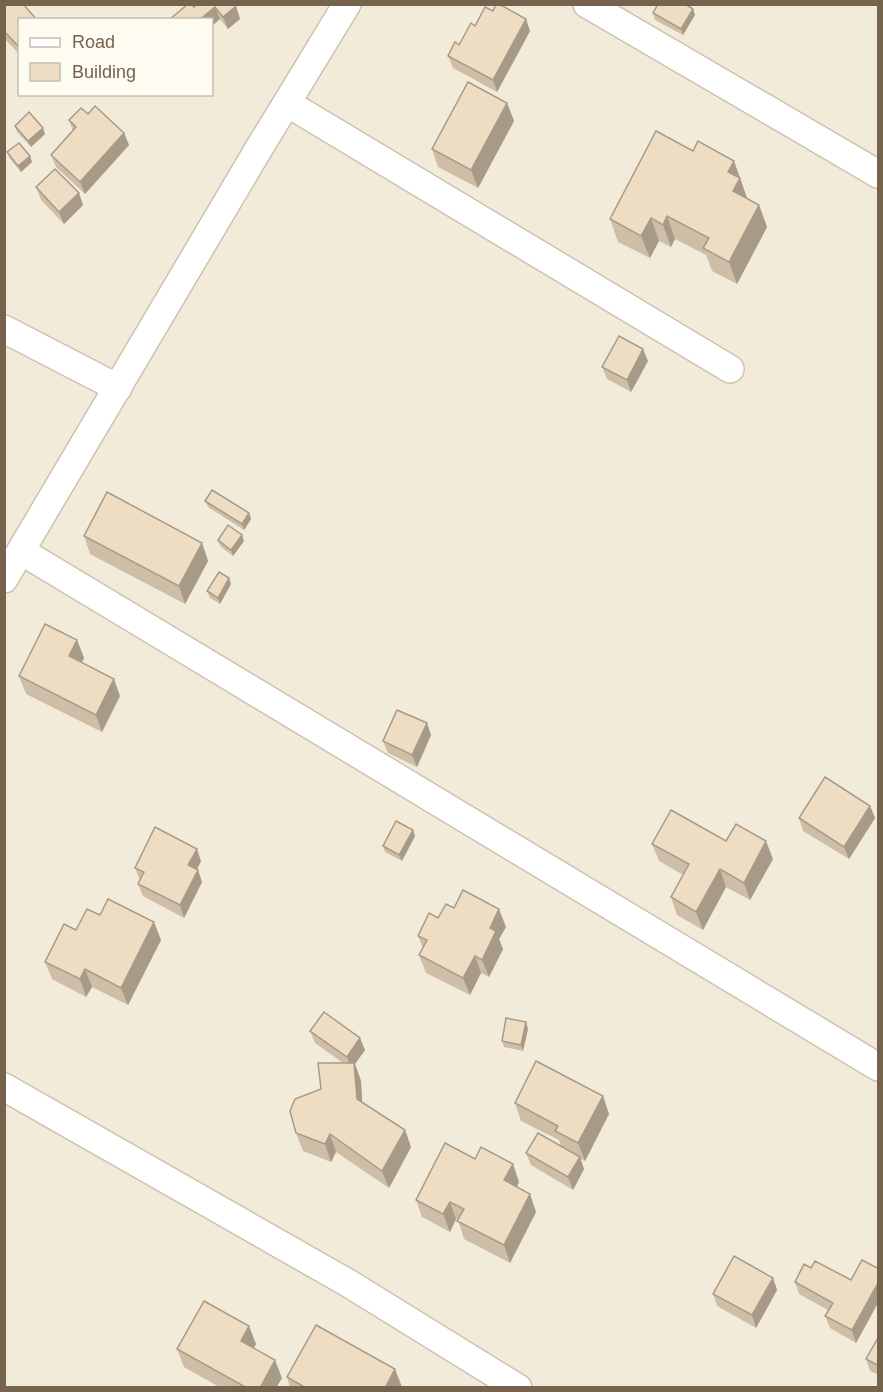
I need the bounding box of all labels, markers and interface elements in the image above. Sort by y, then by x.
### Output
legend [18,18,213,96]
text: Road [72,32,115,52]
text: Building [72,62,136,82]

